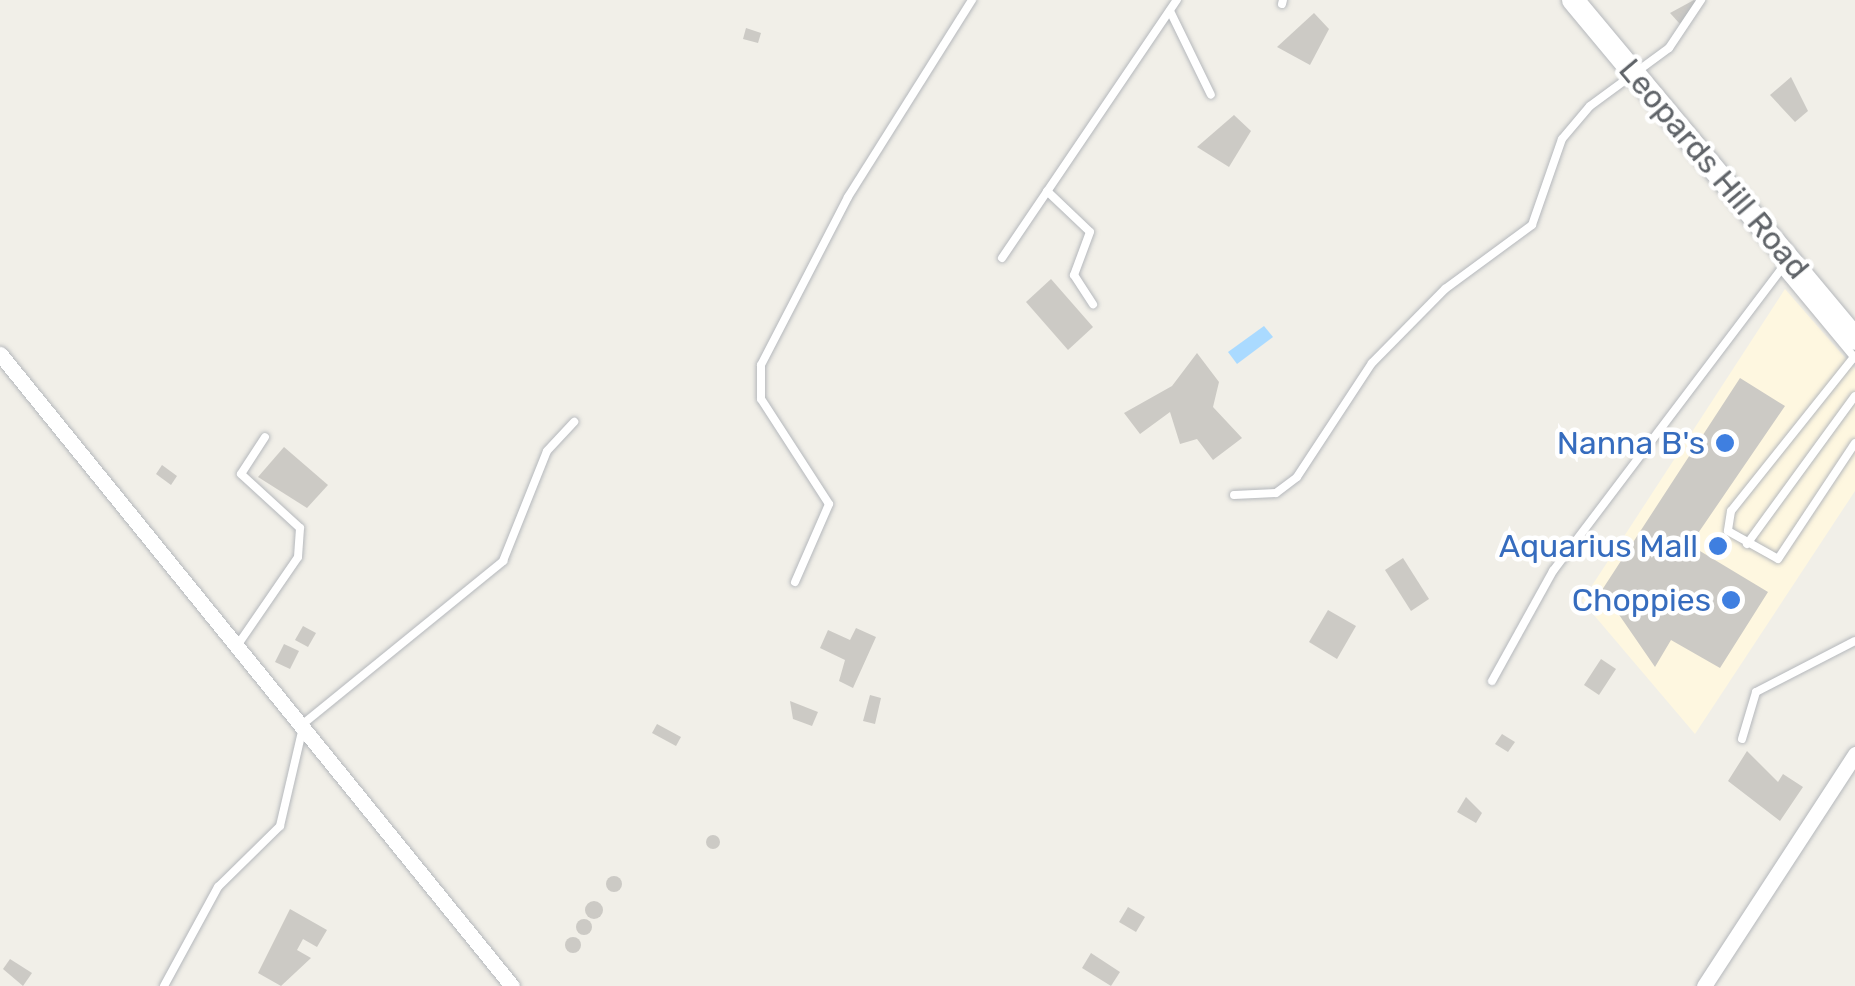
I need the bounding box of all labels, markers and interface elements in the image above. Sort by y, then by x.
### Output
street label: Leopards Hill Road [1611,51,1817,287]
place label: Nanna B's [1557,424,1705,462]
marker: Nanna B's [1714,432,1736,454]
place label: Aquarius Mall [1499,527,1698,565]
marker: Aquarius Mall [1707,535,1729,557]
place label: Choppies [1572,581,1711,619]
marker: Choppies [1720,589,1742,611]

